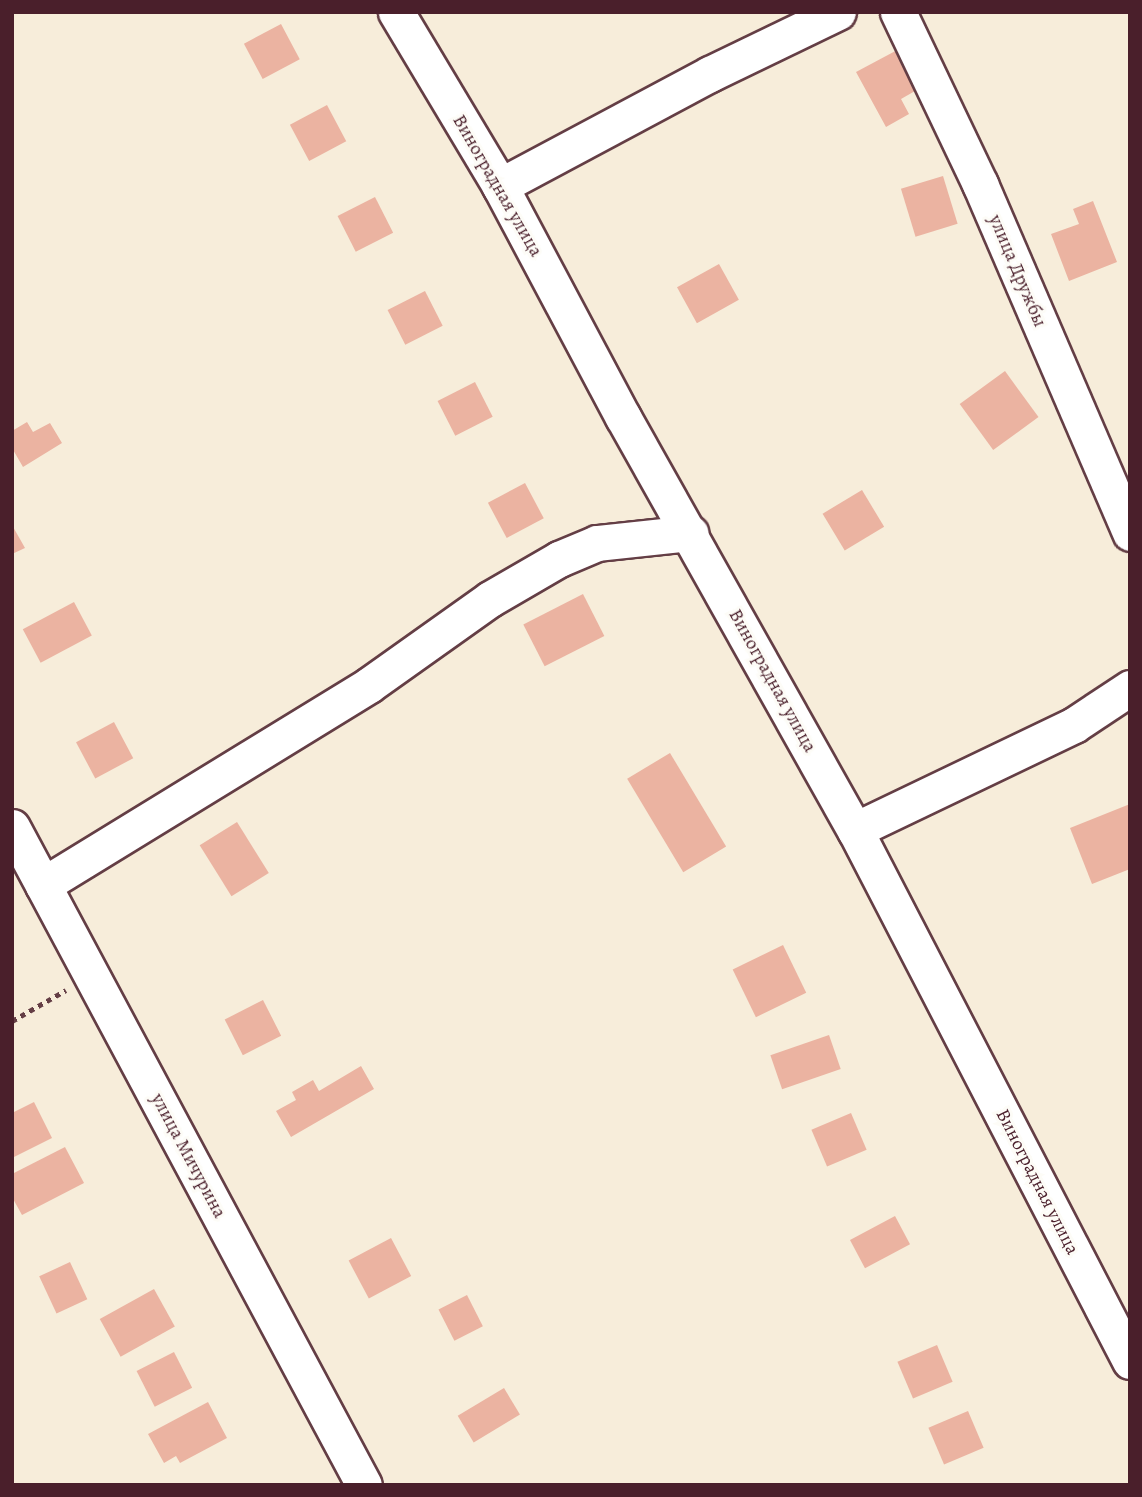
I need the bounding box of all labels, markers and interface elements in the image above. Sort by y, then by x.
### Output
street label: Виноградная улица [447,111,547,261]
street label: улица Дружбы [983,211,1051,331]
street label: Виноградная улица [723,605,821,757]
street label: улица Мичурина [146,1090,230,1222]
street label: Виноградная улица [990,1105,1084,1259]

